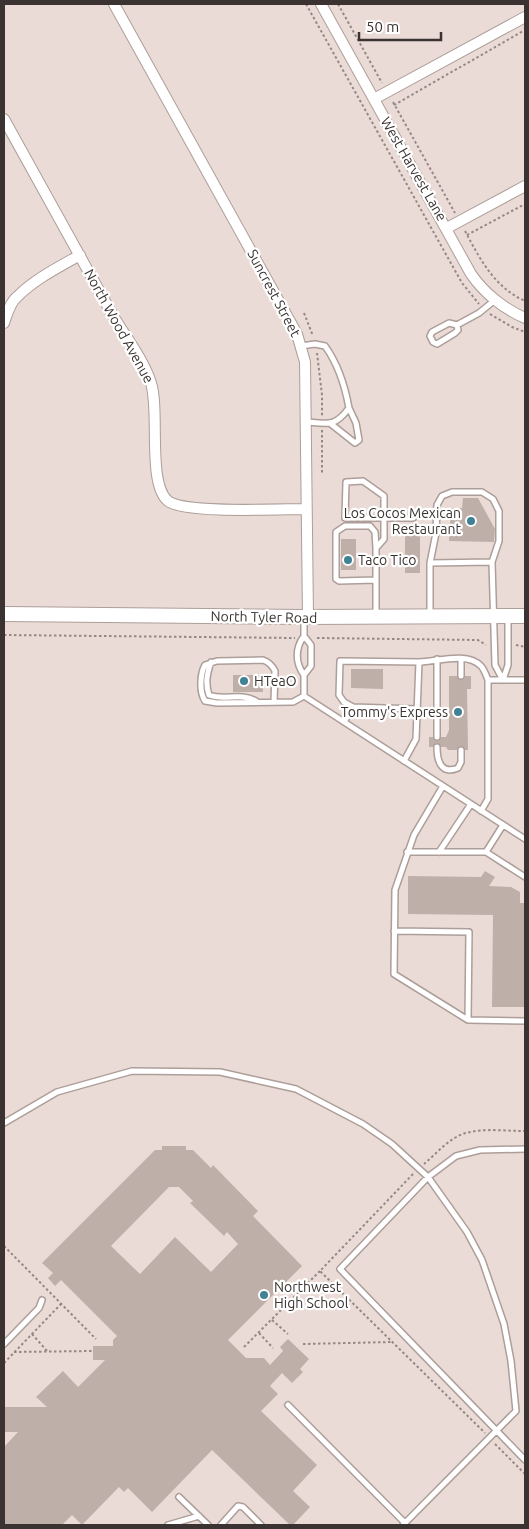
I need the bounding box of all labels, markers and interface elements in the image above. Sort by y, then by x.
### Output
scale bar [359,10,442,42]
text: 50 m [366,18,399,35]
street label: West Harvest Lane [378,114,450,224]
street label: Suncrest Street [244,247,304,340]
street label: North Wood Avenue [81,266,157,386]
place label: Los Cocos Mexican Restaurant [344,505,461,537]
marker: Los Cocos Mexican Restaurant [465,515,477,527]
place label: Taco Tico [358,552,416,568]
marker: Taco Tico [342,554,354,566]
street label: North Tyler Road [211,608,317,626]
place label: HTeaO [254,673,297,689]
marker: HTeaO [238,675,250,687]
place label: Tommy's Express [341,704,448,720]
marker: Tommy's Express [452,706,464,718]
place label: Northwest High School [274,1279,349,1311]
marker: Northwest High School [258,1289,270,1301]

